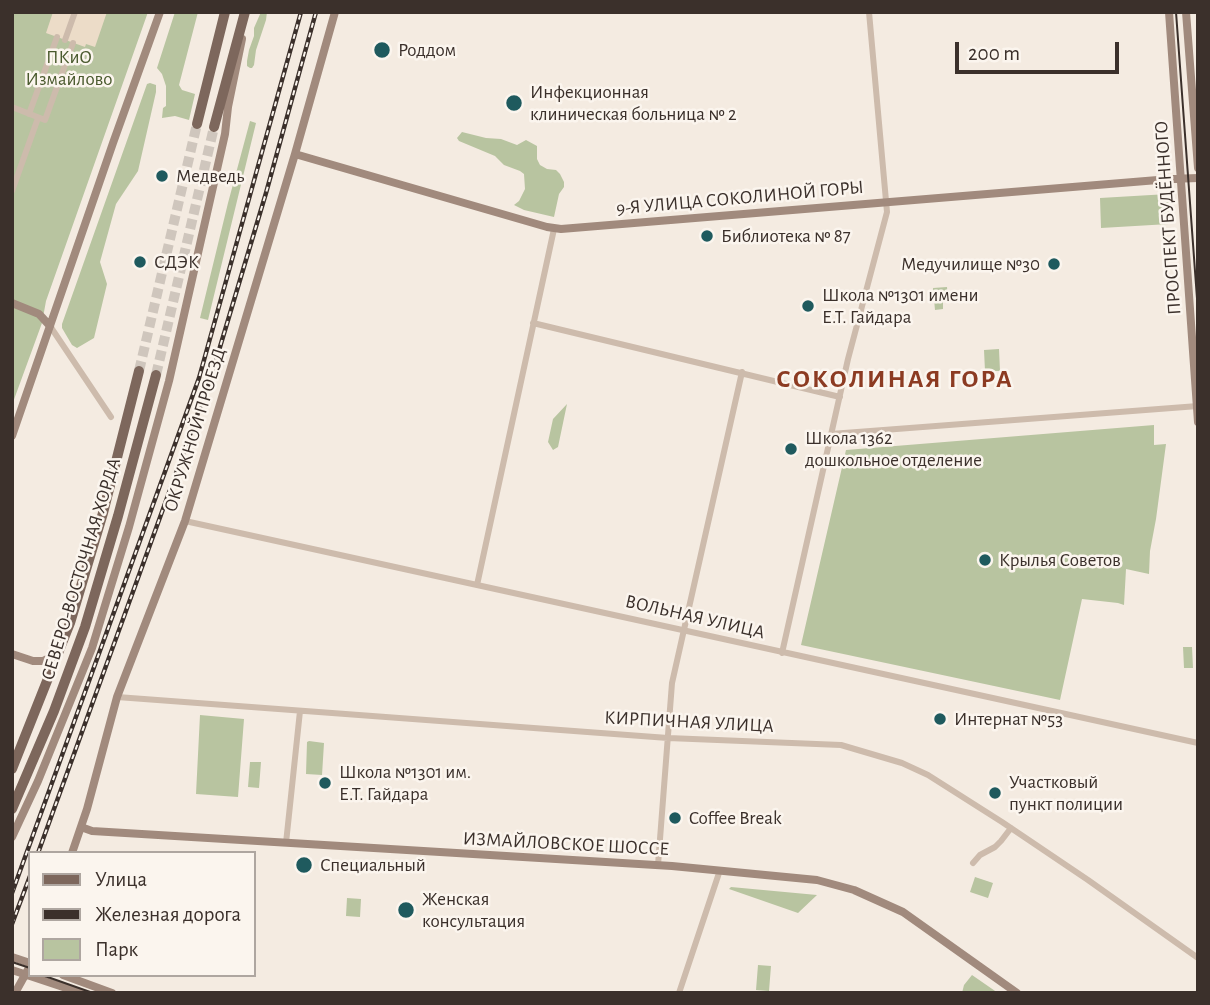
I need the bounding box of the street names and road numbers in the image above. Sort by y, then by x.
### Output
street label: ПРОСПЕКТ БУДЁННОГО [1150,120,1186,316]
street label: 9-Я УЛИЦА СОКОЛИНОЙ ГОРЫ [615,176,865,220]
street label: ОКРУЖНОЙ ПРОЕЗД [159,345,231,515]
street label: СЕВЕРО-ВОСТОЧНАЯ ХОРДА [36,455,126,683]
street label: ВОЛЬНАЯ УЛИЦА [623,590,767,644]
street label: КИРПИЧНАЯ УЛИЦА [604,706,774,738]
street label: ИЗМАЙЛОВСКОЕ ШОССЕ [462,827,670,861]

